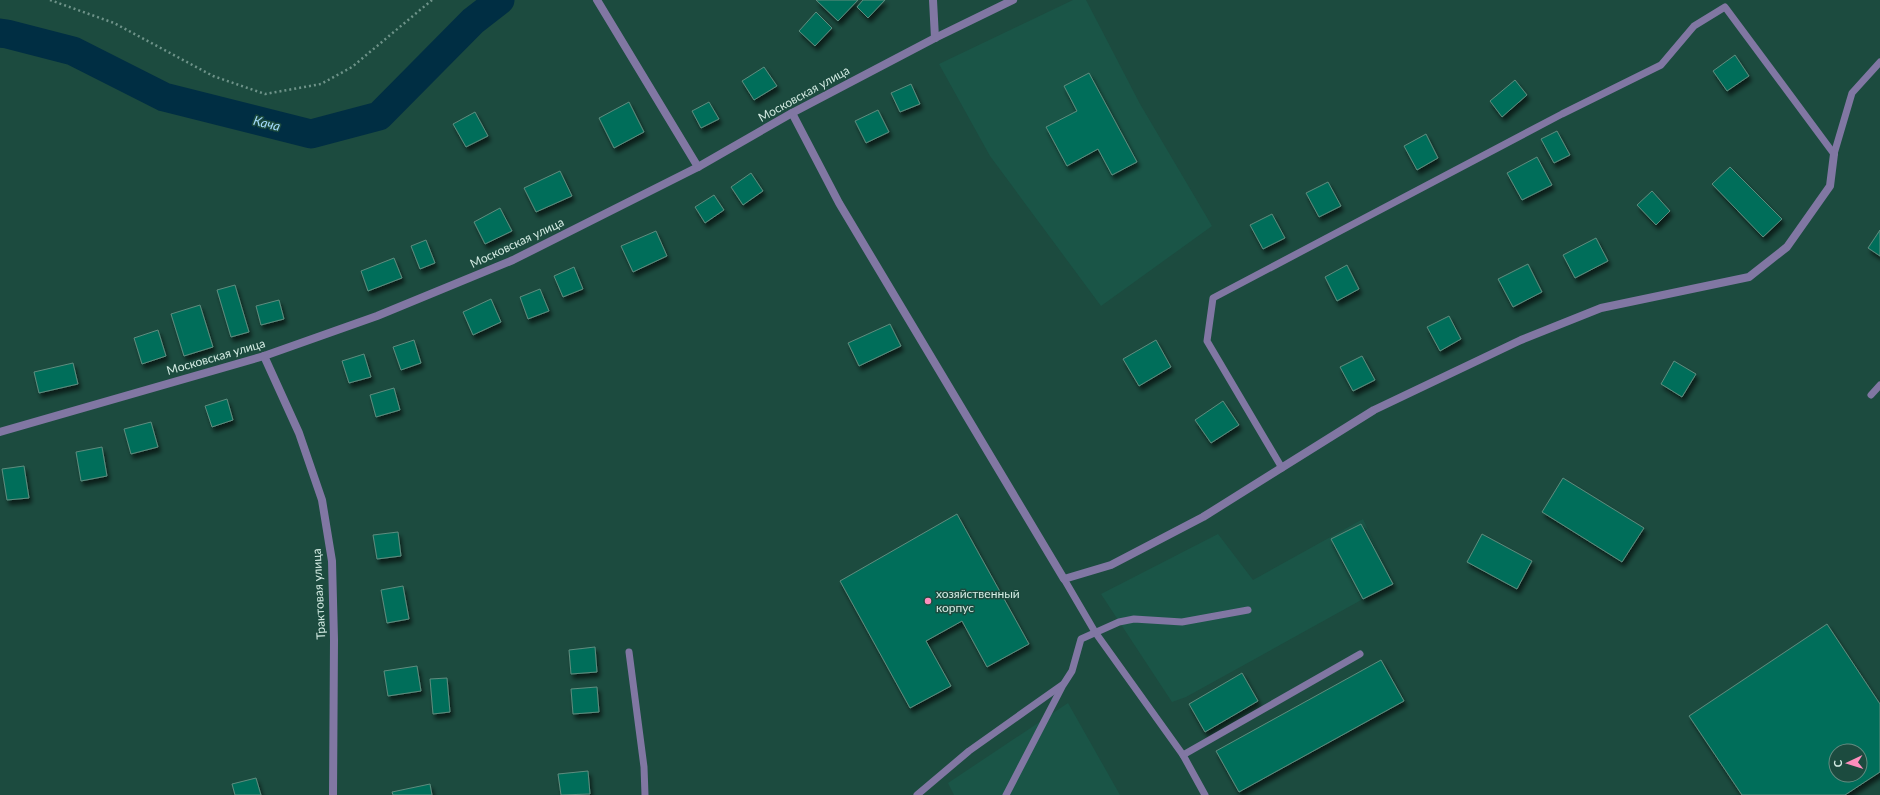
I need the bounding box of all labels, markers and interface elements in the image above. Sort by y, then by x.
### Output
street label: Московская улица [756,62,852,125]
water label: Кача [252,112,283,134]
street label: Московская улица [467,214,566,271]
street label: Московская улица [165,335,267,378]
street label: Трактовая улица [309,548,328,640]
place label: хозяйственный корпус [936,586,1020,615]
marker: хозяйственный корпус [923,596,933,606]
north arrow [1828,743,1868,783]
text: С [1831,759,1844,768]

